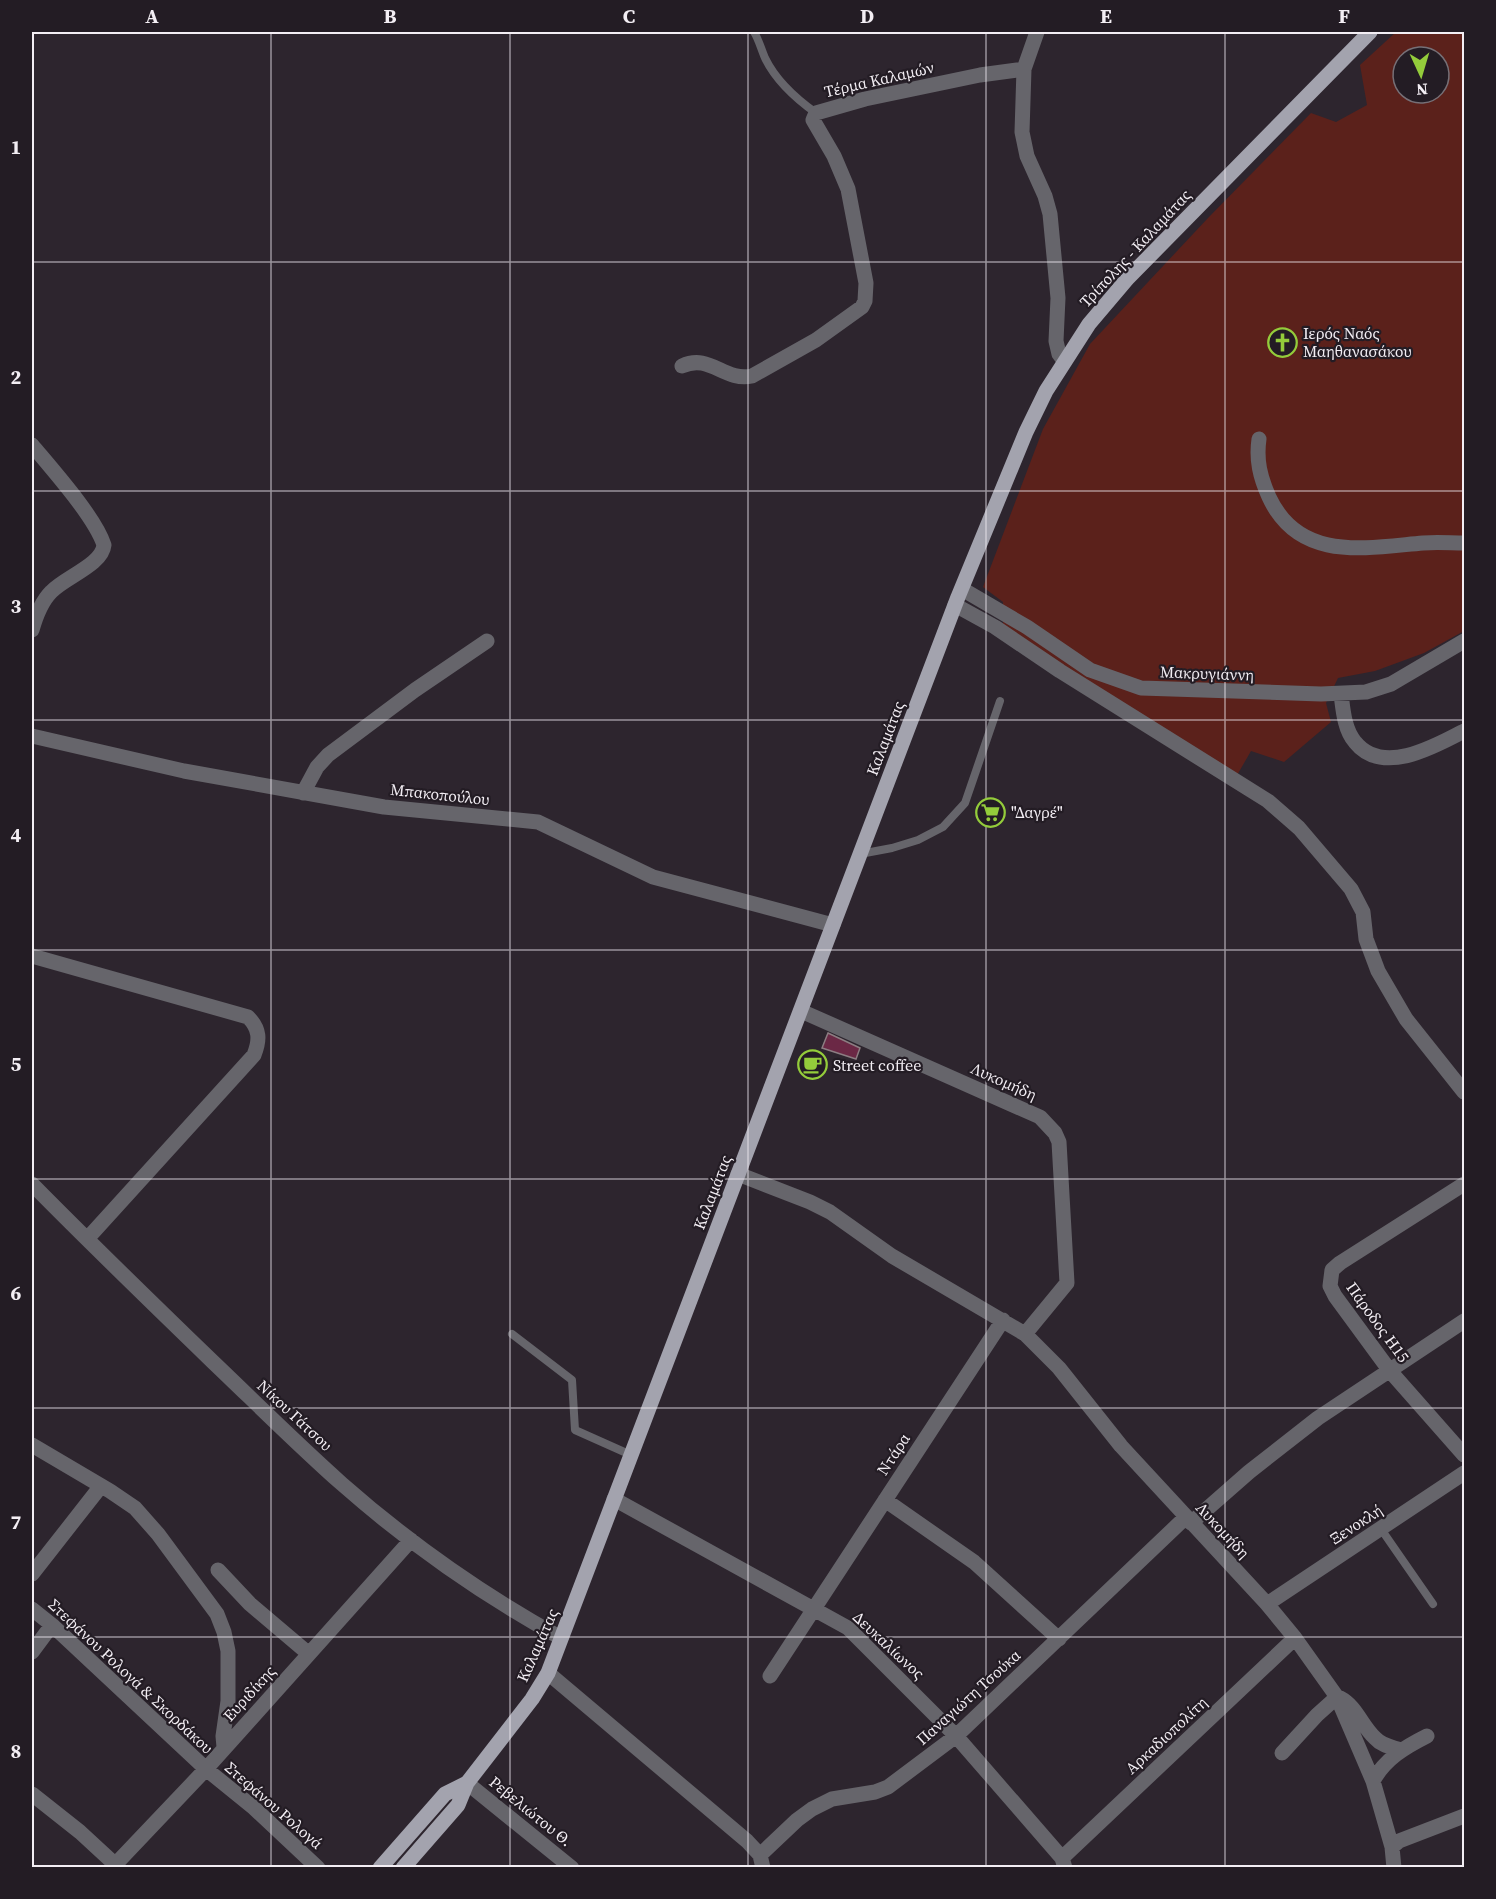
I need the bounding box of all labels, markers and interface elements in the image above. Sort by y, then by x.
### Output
text: A [145,2,159,30]
text: B [383,2,397,30]
text: C [623,2,635,30]
text: D [860,2,874,30]
text: E [1100,2,1112,30]
text: F [1338,2,1350,30]
north arrow [1391,45,1451,105]
street label: Τέρμα Καλαμών [822,56,936,102]
text: N [1415,79,1429,101]
text: 1 [11,133,21,161]
street label: Τρίπολης - Καλαμάτας [1074,184,1196,312]
place label: Ιερός Ναός Μαηθανασάκου [1303,322,1412,362]
church icon: Ιερός Ναός Μαηθανασάκου [1266,326,1298,358]
text: 2 [11,363,22,391]
text: 3 [11,592,22,620]
street label: Μακρυγιάννη [1160,660,1254,686]
street label: Καλαμάτας [861,698,909,778]
street label: Μπακοπούλου [389,778,491,810]
supermarket icon: "Δαγρέ" [974,796,1006,828]
place label: "Δαγρέ" [1011,801,1063,823]
text: 4 [11,821,22,849]
cafe icon: Street coffee [796,1049,828,1081]
text: 5 [11,1050,22,1078]
place label: Street coffee [833,1054,921,1076]
street label: Λυκομήδη [968,1057,1040,1105]
street label: Καλαμάτας [688,1152,736,1232]
street label: Πάροδος Η15 [1341,1277,1415,1367]
text: 6 [11,1279,22,1307]
street label: Νίκου Γάτσου [253,1374,337,1456]
street label: Ντάρα [871,1429,915,1479]
street label: Λυκομήδη [1191,1497,1255,1563]
street label: Ξενοκλή [1325,1499,1387,1549]
text: 7 [11,1508,22,1536]
street label: Στεφάνου Ρολογά & Σκορδάκου [44,1594,218,1758]
street label: Καλαμάτας [511,1605,563,1685]
street label: Δευκαλίωνος [848,1606,930,1684]
street label: Παναγιώτη Τσούκα [911,1644,1025,1750]
street label: Ευριδίκης [218,1660,280,1726]
street label: Αρκαδιοπολίτη [1120,1691,1212,1779]
text: 8 [11,1737,21,1765]
street label: Στεφάνου Ρολογά [220,1756,328,1854]
street label: Ρεβελιώτου Θ. [485,1771,577,1851]

